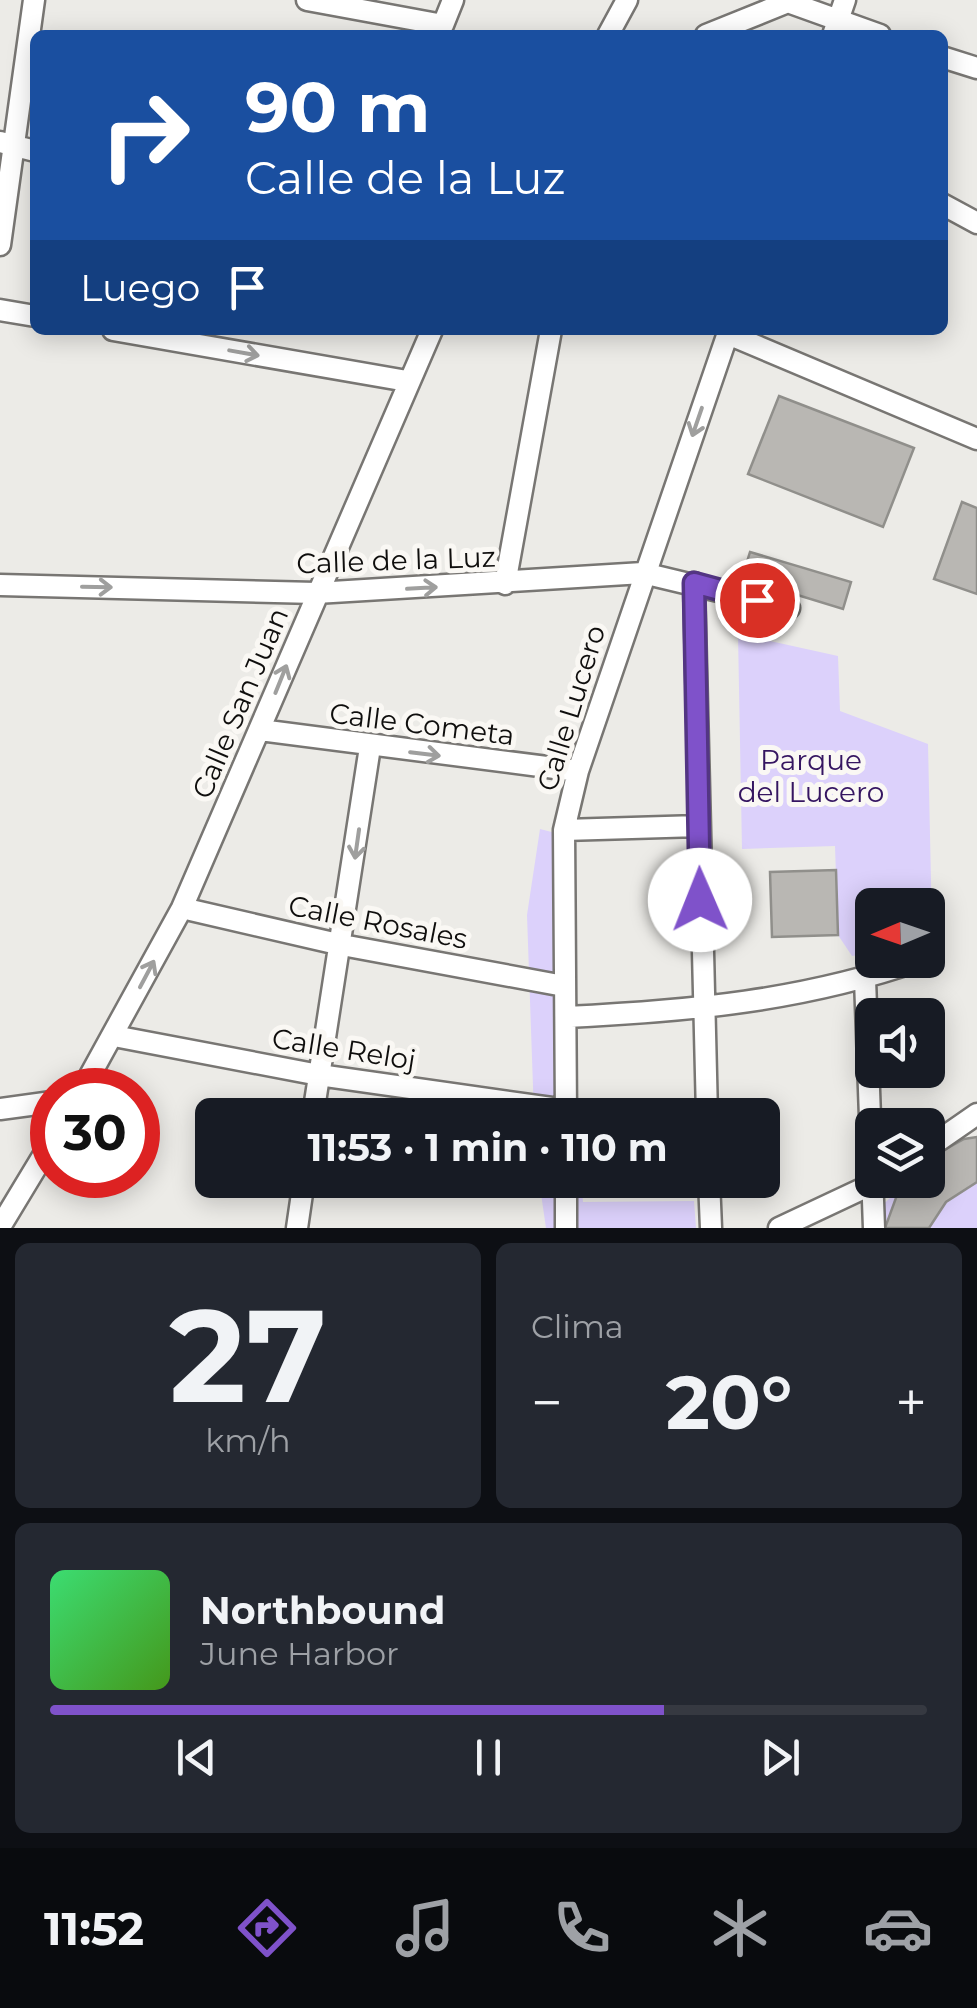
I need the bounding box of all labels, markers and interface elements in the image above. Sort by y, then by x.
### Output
text: 90 m [245,64,430,150]
icon: right [80,70,210,200]
text: Calle de la Luz [245,150,566,205]
icon: arrive [220,260,275,315]
text: Luego [80,264,200,311]
one-way arrow [227,344,259,363]
one-way arrow [686,405,704,437]
street label: Calle de la Luz [296,540,496,580]
pin [715,558,800,643]
icon: arrive [730,573,785,628]
one-way arrow [81,578,113,597]
one-way arrow [406,578,438,597]
street label: Calle San Juan [185,603,295,803]
street label: Calle Lucero [530,621,612,795]
one-way arrow [273,664,291,694]
street label: Calle Cometa [328,696,516,752]
park label: Parque del Lucero [738,743,884,809]
one-way arrow [409,745,441,763]
one-way arrow [347,827,365,859]
position arrow [648,848,752,952]
street label: Calle Rosales [286,888,470,956]
north arrow [855,888,945,978]
map controls [855,888,945,1198]
one-way arrow [138,960,157,990]
button: sound [855,998,945,1088]
street label: Calle Reloj [270,1021,418,1077]
speed limit sign: 30 [30,1068,160,1198]
button: layers [855,1108,945,1198]
text: 11:53 · 1 min · 110 m [307,1124,668,1171]
text: 27 [169,1276,327,1435]
text: Clima [531,1307,624,1346]
text: 20° [666,1356,792,1448]
text: − [531,1369,563,1436]
text: + [895,1369,927,1436]
text: km/h [205,1421,291,1460]
text: Northbound [200,1587,445,1634]
text: June Harbor [200,1634,399,1673]
icon: previous [169,1730,224,1785]
icon: pause [461,1730,516,1785]
icon: next [753,1730,808,1785]
icon: directions [232,1893,302,1963]
icon: music [390,1893,460,1963]
icon: phone [547,1893,617,1963]
icon: climate [705,1893,775,1963]
icon: car [863,1893,933,1963]
text: 11:52 [44,1901,144,1956]

